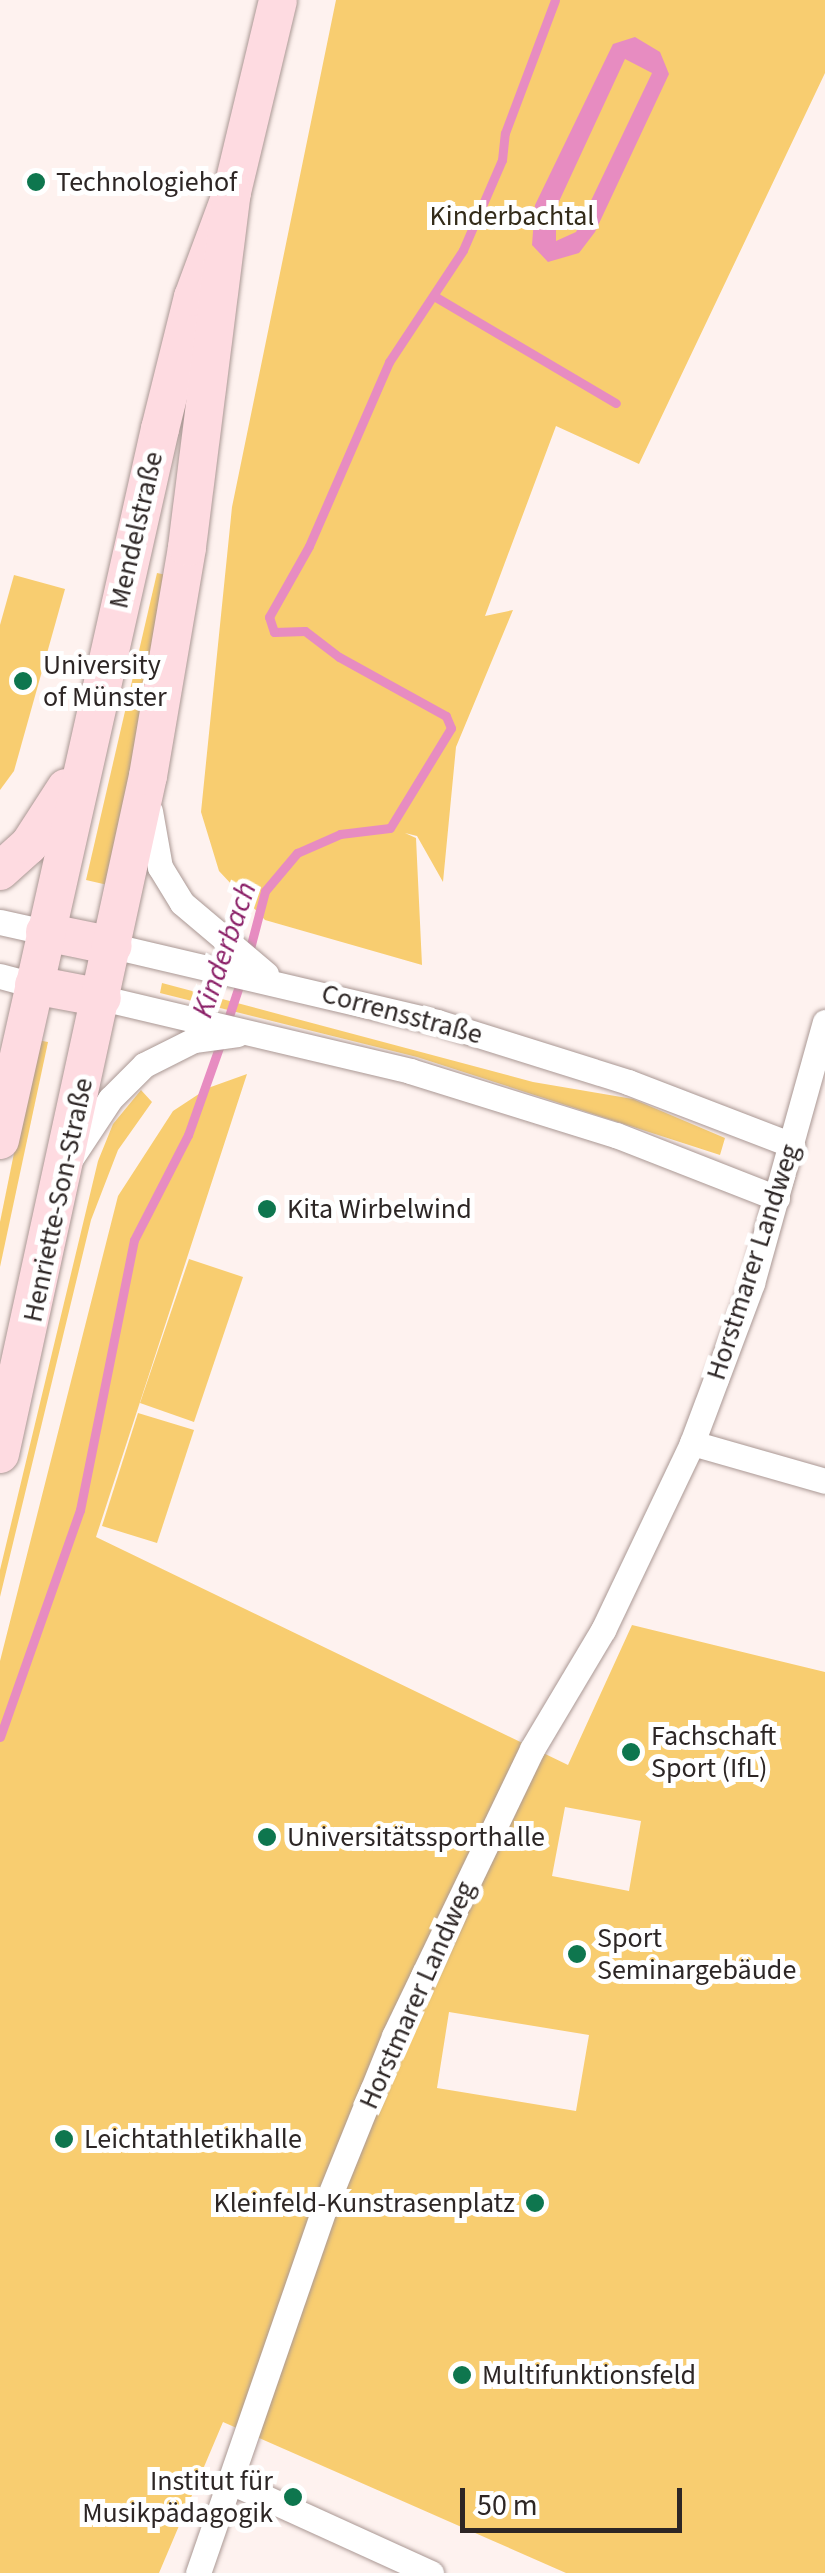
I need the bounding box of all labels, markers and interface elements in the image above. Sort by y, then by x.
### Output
place label: Technologiehof [56,165,237,199]
marker: Technologiehof [25,171,47,193]
park label: Kinderbachtal [430,199,594,233]
street label: Mendelstraße [102,448,170,612]
place label: University of Münster [43,648,167,714]
marker: University of Münster [12,670,34,692]
water label: Kinderbach [185,877,265,1023]
street label: Corrensstraße [318,976,486,1052]
street label: Henriette-Son-Straße [16,1075,100,1325]
street label: Horstmarer Landweg [699,1140,807,1384]
place label: Kita Wirbelwind [287,1192,472,1226]
marker: Kita Wirbelwind [256,1198,278,1220]
place label: Fachschaft Sport (IfL) [651,1719,776,1785]
marker: Fachschaft Sport (IfL) [620,1741,642,1763]
place label: Universitätssporthalle [287,1820,545,1854]
marker: Universitätssporthalle [256,1826,278,1848]
street label: Horstmarer Landweg [352,1876,482,2114]
place label: Sport Seminargebäude [597,1921,796,1987]
marker: Sport Seminargebäude [566,1943,588,1965]
place label: Leichtathletikhalle [84,2122,302,2156]
marker: Leichtathletikhalle [53,2128,75,2150]
place label: Kleinfeld-Kunstrasenplatz [214,2186,515,2220]
marker: Kleinfeld-Kunstrasenplatz [524,2192,546,2214]
place label: Multifunktionsfeld [482,2358,696,2392]
marker: Multifunktionsfeld [451,2364,473,2386]
place label: Institut für Musikpädagogik [82,2464,273,2530]
scale bar [465,2468,688,2530]
text: 50 m [477,2484,538,2527]
marker: Institut für Musikpädagogik [282,2486,304,2508]

